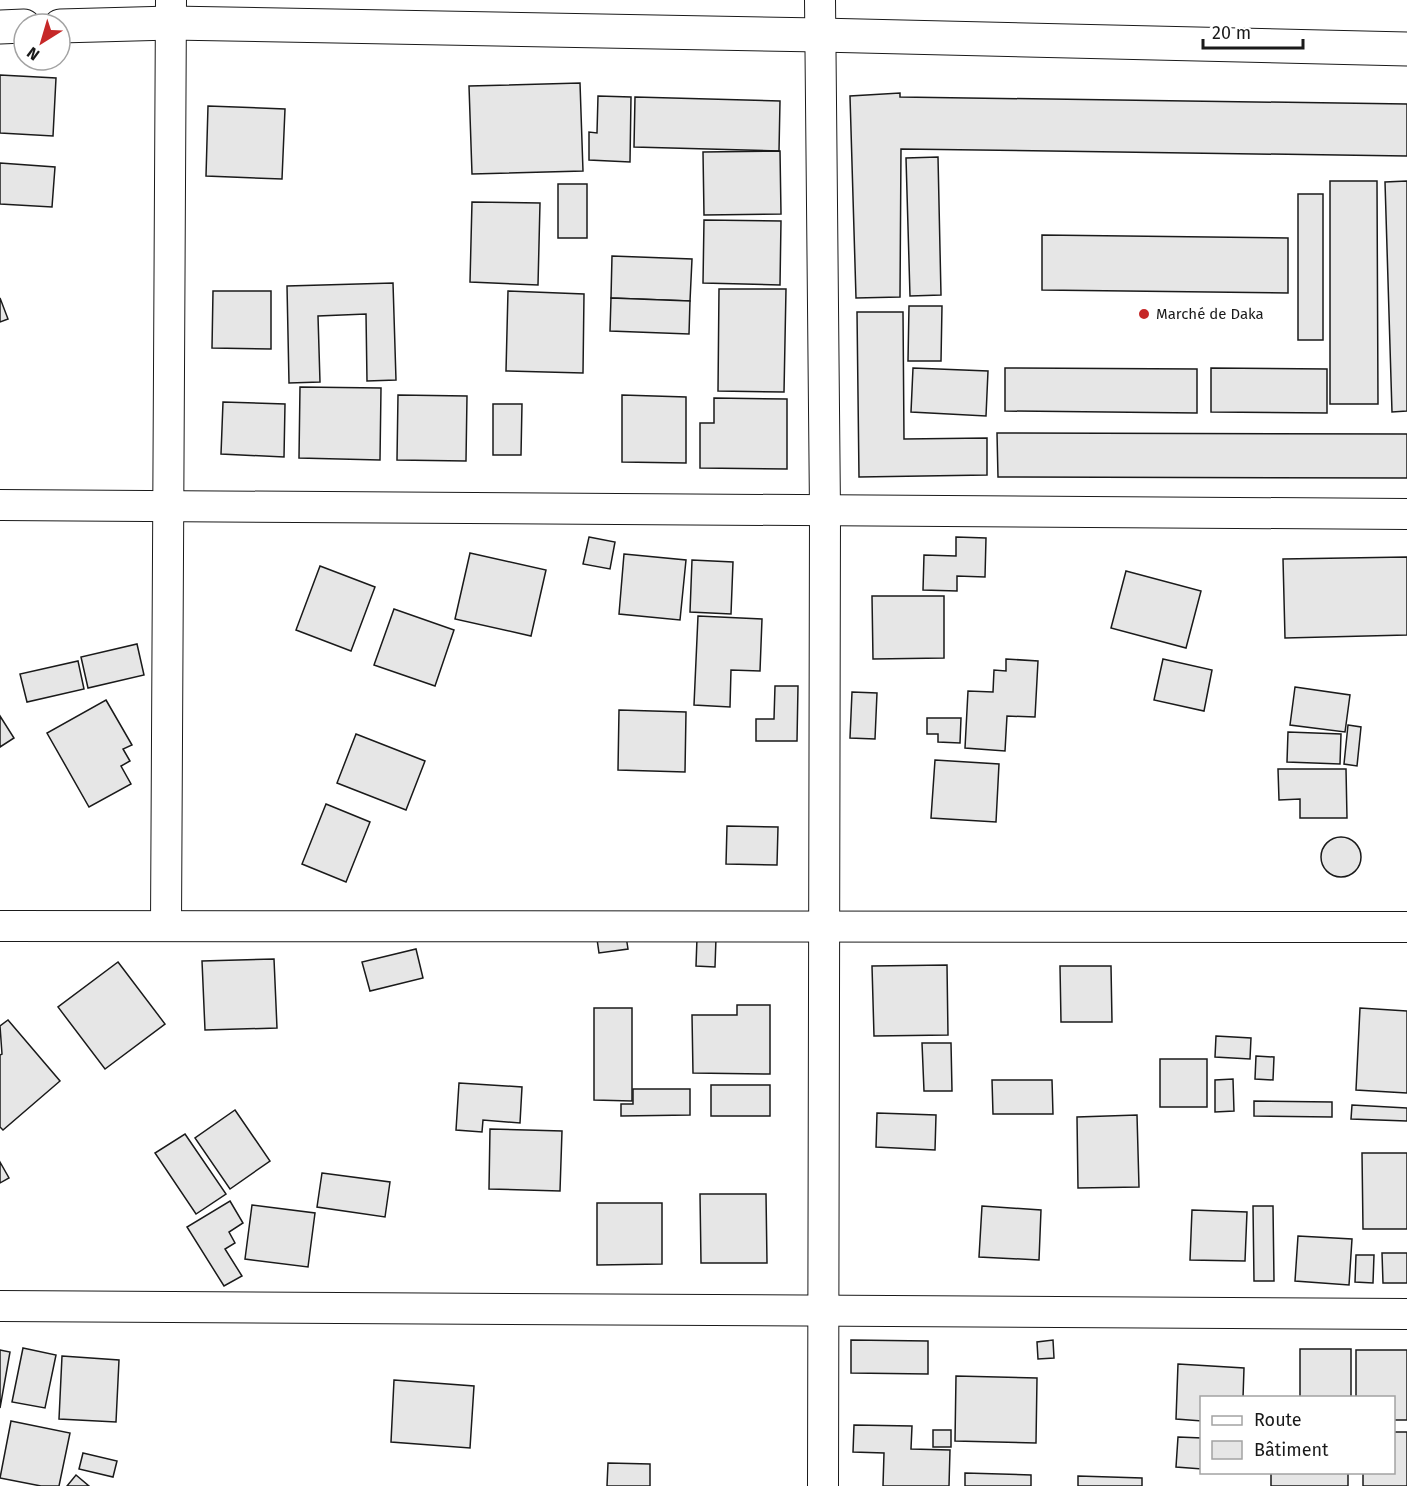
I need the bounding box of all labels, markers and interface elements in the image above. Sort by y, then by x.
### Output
north arrow [12,12,72,72]
scale bar [1203,12,1304,50]
text: 20 m [1212,22,1251,44]
text: N [23,43,43,64]
place label: Marché de Daka [1156,305,1264,323]
marker: Marché de Daka [1137,307,1151,321]
legend [1200,1396,1395,1474]
text: Route [1254,1409,1302,1431]
text: Bâtiment [1254,1439,1329,1461]

